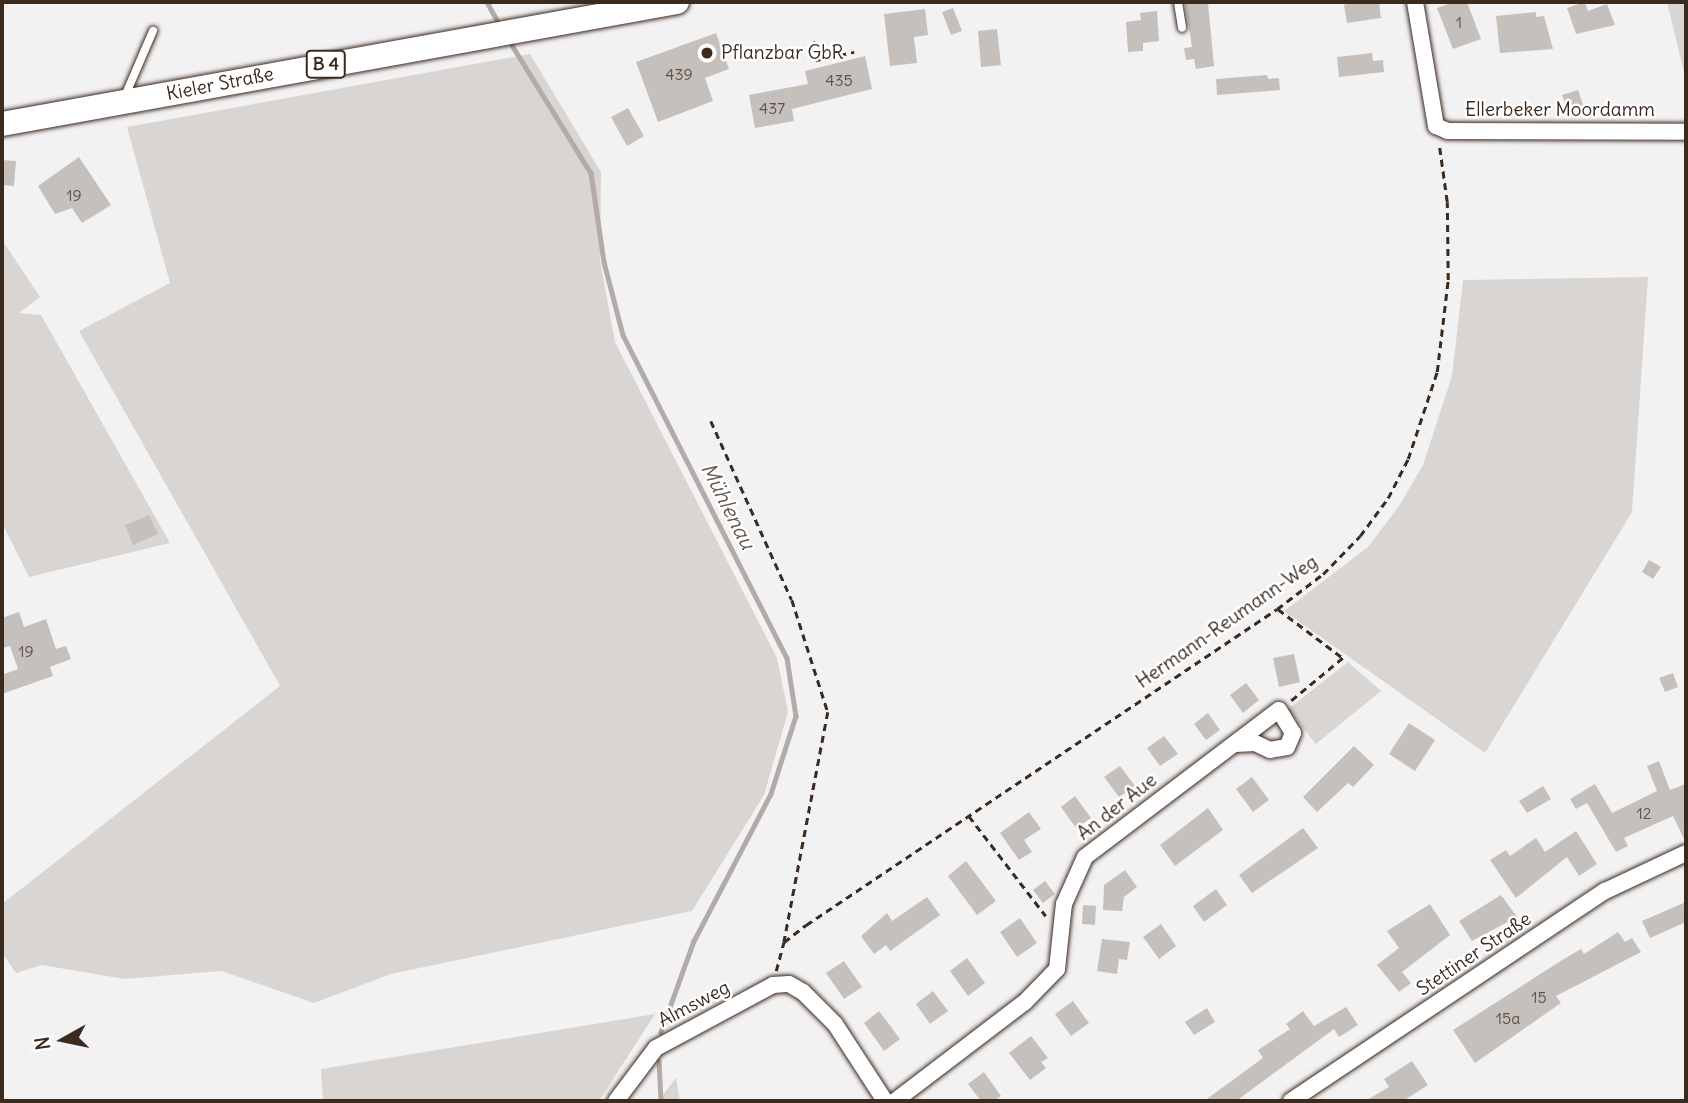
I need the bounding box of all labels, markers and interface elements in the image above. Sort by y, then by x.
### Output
house number: 1 [1456,12,1462,32]
place label: Pflanzbar GbR [721,42,844,64]
marker: Pflanzbar GbR [699,45,715,61]
road number: B 4 [305,50,347,78]
street label: Kieler Straße [165,62,275,106]
house number: 439 [665,64,693,84]
house number: 435 [825,70,853,90]
house number: 437 [759,98,785,118]
street label: Ellerbeker Moordamm [1465,99,1655,121]
house number: 19 [66,185,82,205]
water label: Mühlenau [696,459,760,553]
street label: Hermann-Reumann-Weg [1132,551,1322,693]
house number: 19 [18,641,34,661]
street label: An der Aue [1073,769,1161,845]
house number: 12 [1636,803,1652,823]
street label: Stettiner Straße [1413,907,1535,1001]
street label: Almsweg [654,976,734,1032]
house number: 15 [1531,987,1547,1007]
north arrow [28,1005,98,1075]
house number: 15a [1496,1008,1520,1028]
text: N [29,1035,55,1052]

